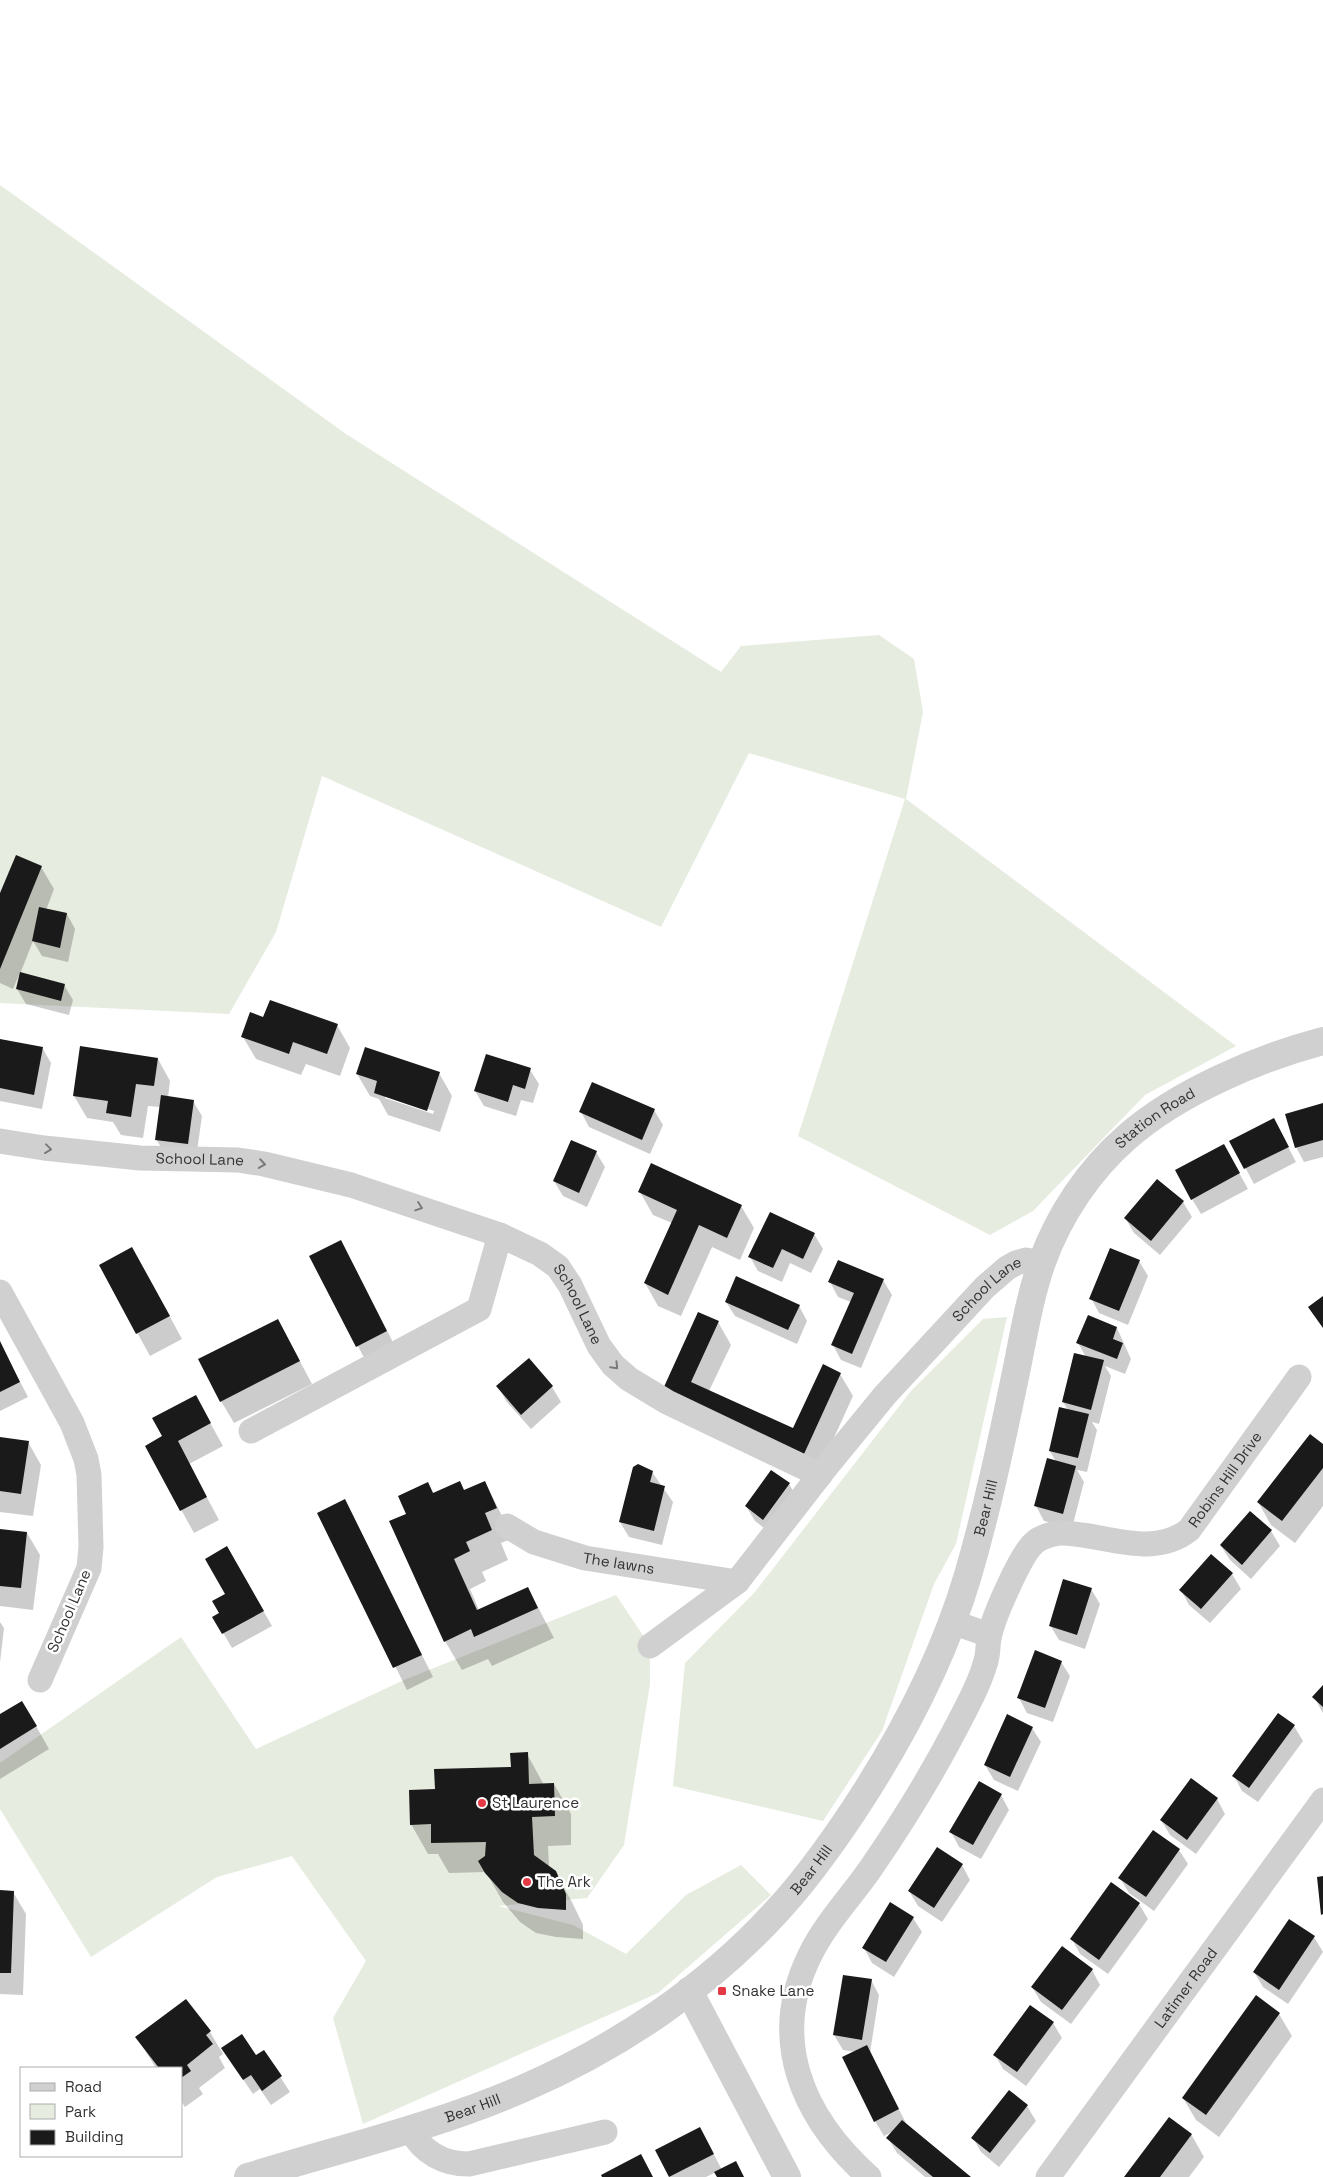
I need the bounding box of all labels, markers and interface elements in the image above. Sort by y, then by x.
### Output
street label: Station Road [1111,1083,1198,1152]
one-way arrow [44,1143,52,1154]
street label: School Lane [156,1148,246,1170]
one-way arrow [258,1158,267,1168]
one-way arrow [414,1202,422,1212]
street label: School Lane [948,1252,1024,1325]
street label: School Lane [550,1260,607,1348]
one-way arrow [609,1360,618,1369]
street label: Robins Hill Drive [1184,1427,1266,1531]
street label: Bear Hill [969,1477,1001,1538]
street label: The lawns [582,1548,656,1578]
street label: School Lane [43,1566,95,1655]
place label: St Laurence [492,1793,579,1812]
marker: St Laurence [476,1797,488,1809]
street label: Bear Hill [786,1841,836,1898]
place label: The Ark [537,1872,591,1891]
marker: The Ark [521,1876,533,1888]
street label: Latimer Road [1150,1944,1221,2032]
place label: Snake Lane [732,1981,814,2000]
marker: Snake Lane [716,1985,728,1997]
legend [20,2067,182,2157]
text: Road [65,2077,102,2096]
street label: Bear Hill [442,2089,503,2127]
text: Park [65,2102,96,2121]
text: Building [65,2127,124,2146]

